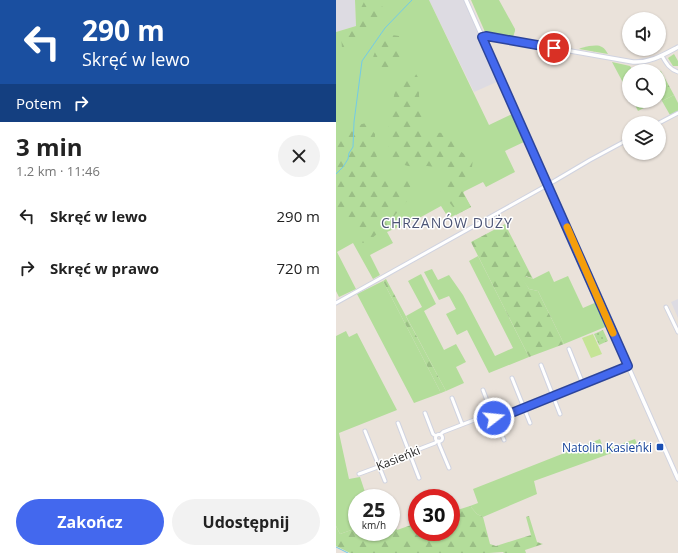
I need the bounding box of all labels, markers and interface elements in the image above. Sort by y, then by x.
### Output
text: 290 m [82,11,165,49]
map controls [622,12,666,160]
button: sound [622,12,666,56]
icon: left [16,16,68,68]
pin [537,31,571,65]
icon: arrive [543,37,565,59]
text: Skręć w lewo [82,47,190,71]
button: search [622,64,666,108]
icon: right [70,92,92,114]
text: Potem [16,93,62,113]
button: layers [622,116,666,160]
text: 3 min [16,130,83,163]
button: close [278,135,320,177]
text: 1.2 km · 11:46 [16,162,100,180]
icon: left [16,205,38,227]
text: Skręć w lewo [50,206,147,226]
text: 290 m [276,206,320,226]
district label: CHRZANÓW DUŻY [381,213,513,232]
icon: right [16,257,38,279]
text: Skręć w prawo [50,258,159,278]
text: 720 m [276,258,320,278]
position arrow [473,397,515,439]
place label: Natolin Kasieńki [562,439,652,456]
street label: Kasieńki [373,441,423,475]
marker: Natolin Kasieńki [655,442,665,452]
speed limit sign: 30 [408,489,460,541]
text: 25 [363,496,385,523]
button: Zakończ [16,499,164,545]
button: Udostępnij [172,499,320,545]
text: km/h [362,518,386,532]

